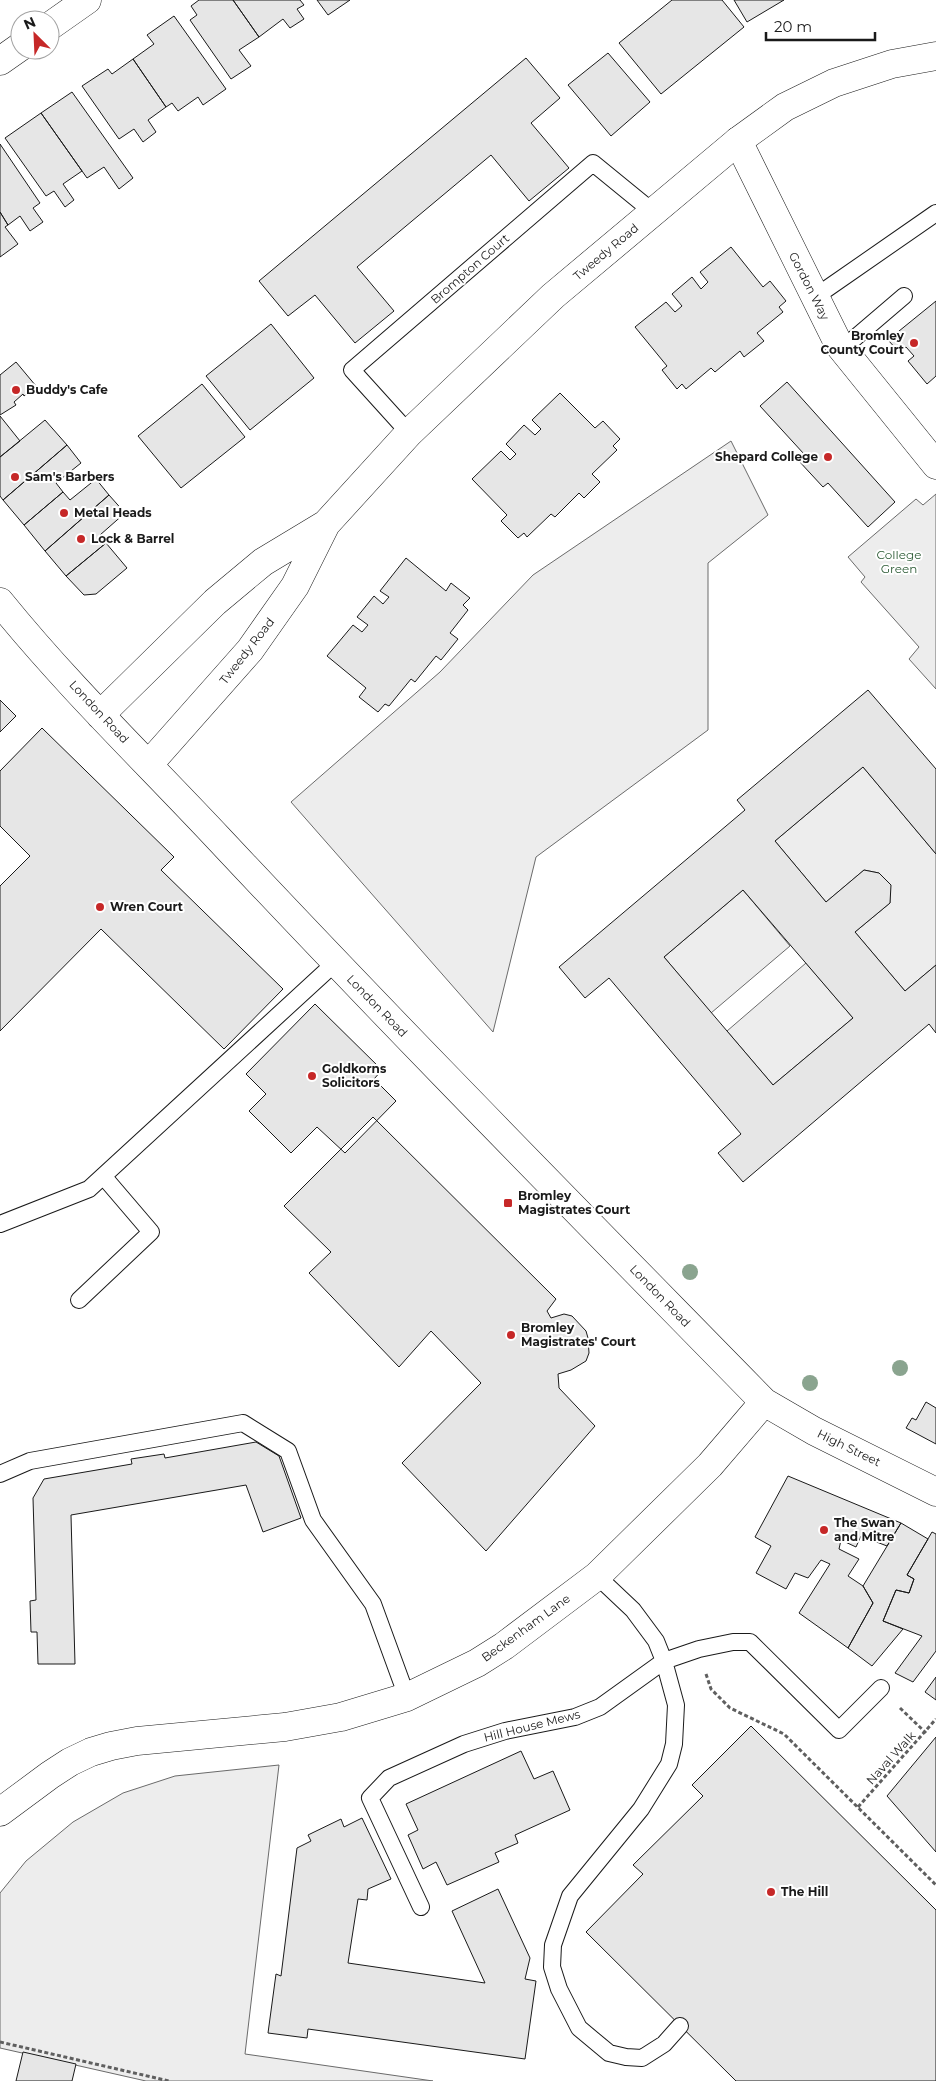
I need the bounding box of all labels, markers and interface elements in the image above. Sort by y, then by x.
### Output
north arrow [10,10,60,60]
scale bar [766,10,875,42]
text: N [21,13,39,34]
text: 20 m [774,17,812,36]
street label: Tweedy Road [570,220,641,283]
street label: Brompton Court [427,230,512,307]
street label: Gordon Way [786,249,833,323]
place label: Bromley County Court [820,328,905,357]
marker: Bromley County Court [908,337,920,349]
place label: Buddy's Cafe [26,382,108,397]
marker: Buddy's Cafe [10,384,22,396]
place label: Shepard College [715,449,818,464]
marker: Shepard College [822,451,834,463]
place label: Sam's Barbers [25,469,115,484]
marker: Sam's Barbers [9,471,21,483]
place label: Metal Heads [74,505,152,520]
marker: Metal Heads [58,507,70,519]
place label: Lock & Barrel [91,531,174,546]
marker: Lock & Barrel [75,533,87,545]
park label: College Green [877,547,921,576]
street label: Tweedy Road [216,614,277,687]
street label: London Road [66,677,132,746]
place label: Wren Court [110,899,184,914]
marker: Wren Court [94,901,106,913]
street label: London Road [344,971,411,1040]
place label: Goldkorns Solicitors [322,1061,387,1090]
marker: Goldkorns Solicitors [306,1070,318,1082]
place label: Bromley Magistrates Court [518,1188,631,1217]
marker: Bromley Magistrates Court [502,1197,514,1209]
street label: London Road [627,1261,694,1330]
place label: Bromley Magistrates' Court [521,1320,637,1349]
marker: Bromley Magistrates' Court [505,1329,517,1341]
street label: High Street [815,1426,884,1469]
place label: The Swan and Mitre [834,1515,895,1544]
marker: The Swan and Mitre [818,1524,830,1536]
street label: Beckenham Lane [478,1590,573,1665]
street label: Hill House Mews [482,1706,582,1745]
street label: Naval Walk [863,1727,919,1787]
place label: The Hill [781,1884,828,1899]
marker: The Hill [765,1886,777,1898]

